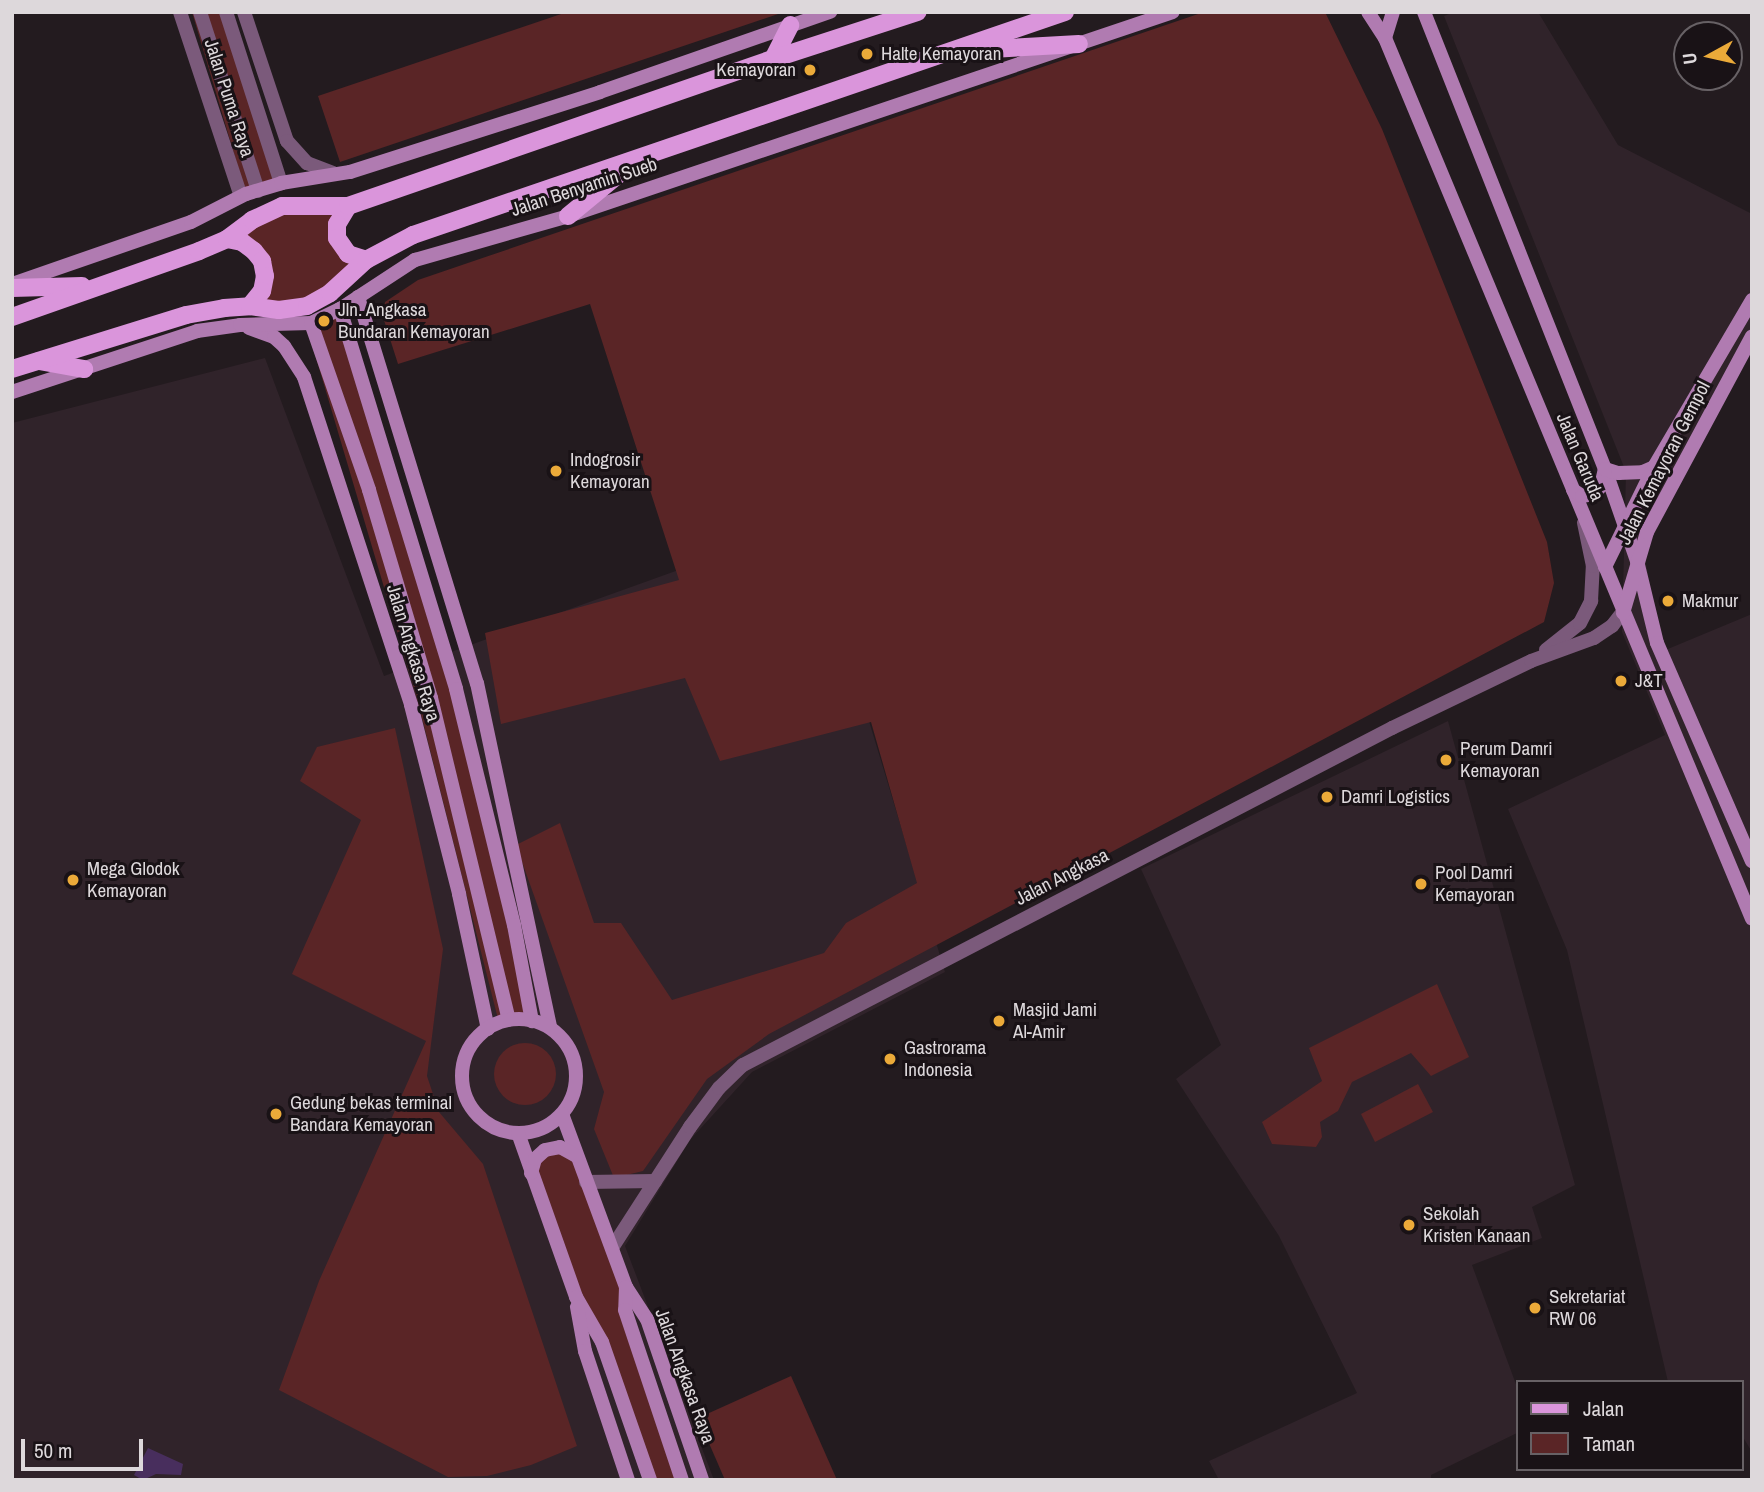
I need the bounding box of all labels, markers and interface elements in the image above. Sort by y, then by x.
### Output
north arrow [1673,21,1743,91]
street label: Jalan Puma Raya [199,36,259,160]
place label: Halte Kemayoran [881,43,1001,65]
marker: Halte Kemayoran [859,46,875,62]
text: U [1676,51,1703,66]
place label: Kemayoran [716,59,796,81]
marker: Kemayoran [802,62,818,78]
street label: Jalan Benyamin Sueb [508,153,660,221]
place label: Jln. Angkasa Bundaran Kemayoran [338,299,490,343]
marker: Jln. Angkasa Bundaran Kemayoran [316,313,332,329]
street label: Jalan Kemayoran Gempol [1613,378,1715,548]
street label: Jalan Garuda [1551,409,1609,505]
place label: Indogrosir Kemayoran [570,449,650,493]
marker: Indogrosir Kemayoran [548,463,564,479]
street label: Jalan Angkasa Raya [381,581,445,725]
place label: Makmur [1682,590,1738,612]
marker: Makmur [1660,593,1676,609]
place label: J&T [1635,670,1663,692]
marker: J&T [1613,673,1629,689]
place label: Perum Damri Kemayoran [1460,738,1553,782]
marker: Perum Damri Kemayoran [1438,752,1454,768]
place label: Damri Logistics [1341,786,1450,808]
marker: Damri Logistics [1319,789,1335,805]
street label: Jalan Angkasa [1011,844,1113,910]
place label: Mega Glodok Kemayoran [87,858,180,902]
place label: Pool Damri Kemayoran [1435,862,1515,906]
marker: Mega Glodok Kemayoran [65,872,81,888]
marker: Pool Damri Kemayoran [1413,876,1429,892]
place label: Masjid Jami Al-Amir [1013,999,1097,1043]
marker: Masjid Jami Al-Amir [991,1013,1007,1029]
place label: Gastrorama Indonesia [904,1037,986,1081]
marker: Gastrorama Indonesia [882,1051,898,1067]
place label: Gedung bekas terminal Bandara Kemayoran [290,1092,452,1136]
marker: Gedung bekas terminal Bandara Kemayoran [268,1106,284,1122]
place label: Sekolah Kristen Kanaan [1423,1203,1530,1247]
marker: Sekolah Kristen Kanaan [1401,1217,1417,1233]
place label: Sekretariat RW 06 [1549,1286,1625,1330]
marker: Sekretariat RW 06 [1527,1300,1543,1316]
street label: Jalan Angkasa Raya [650,1305,720,1447]
legend [1516,1380,1743,1471]
text: Jalan [1583,1394,1624,1423]
scale bar [24,1426,147,1470]
text: Taman [1583,1429,1635,1458]
text: 50 m [34,1436,72,1465]

